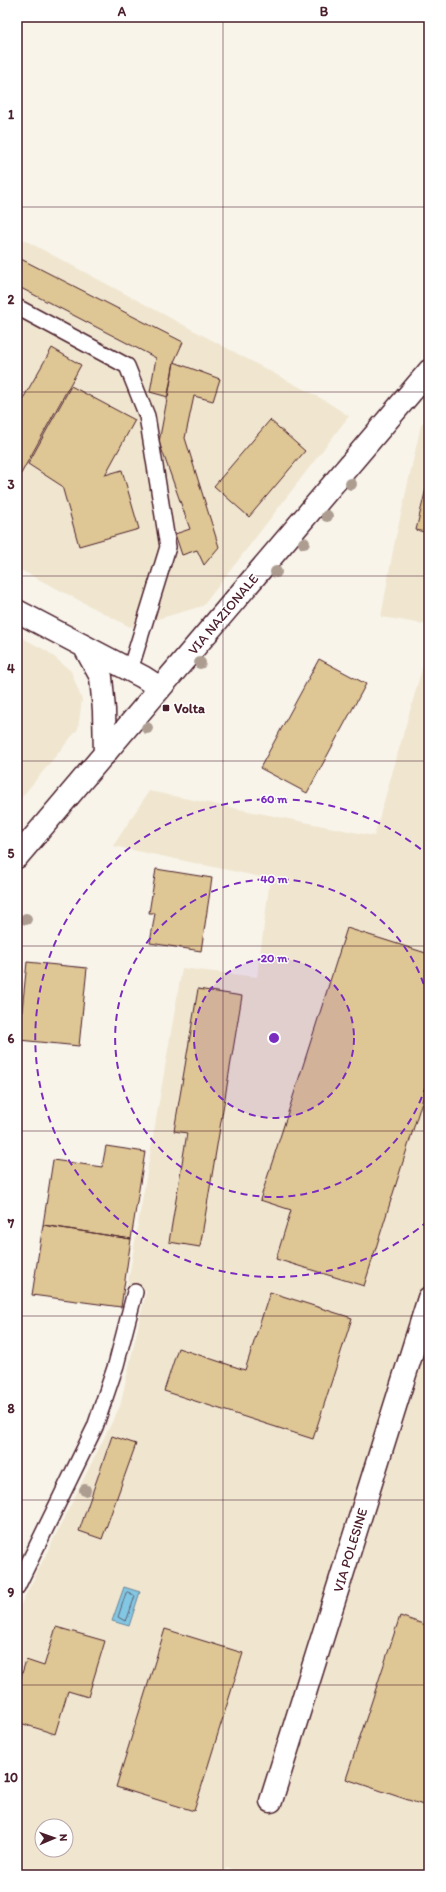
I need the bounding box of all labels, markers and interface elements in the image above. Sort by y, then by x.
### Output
text: A [117,4,127,19]
text: B [320,4,329,19]
text: 1 [8,107,14,122]
text: 2 [8,292,15,307]
text: 3 [7,477,15,492]
street label: VIA NAZIONALE [185,570,262,658]
text: 4 [7,661,15,676]
place label: Volta [174,700,205,717]
marker: Volta [161,703,171,713]
text: 60 m [261,792,288,806]
text: 5 [8,846,15,861]
text: 40 m [260,872,289,886]
text: 20 m [261,951,288,965]
text: 6 [8,1031,15,1046]
centre of rings [267,1031,281,1045]
text: 7 [7,1216,15,1231]
text: 8 [7,1401,15,1416]
street label: VIA POLESINE [330,1506,371,1594]
text: 9 [8,1585,15,1600]
text: 10 [4,1770,18,1785]
north arrow [34,1818,74,1858]
text: N [57,1834,70,1842]

